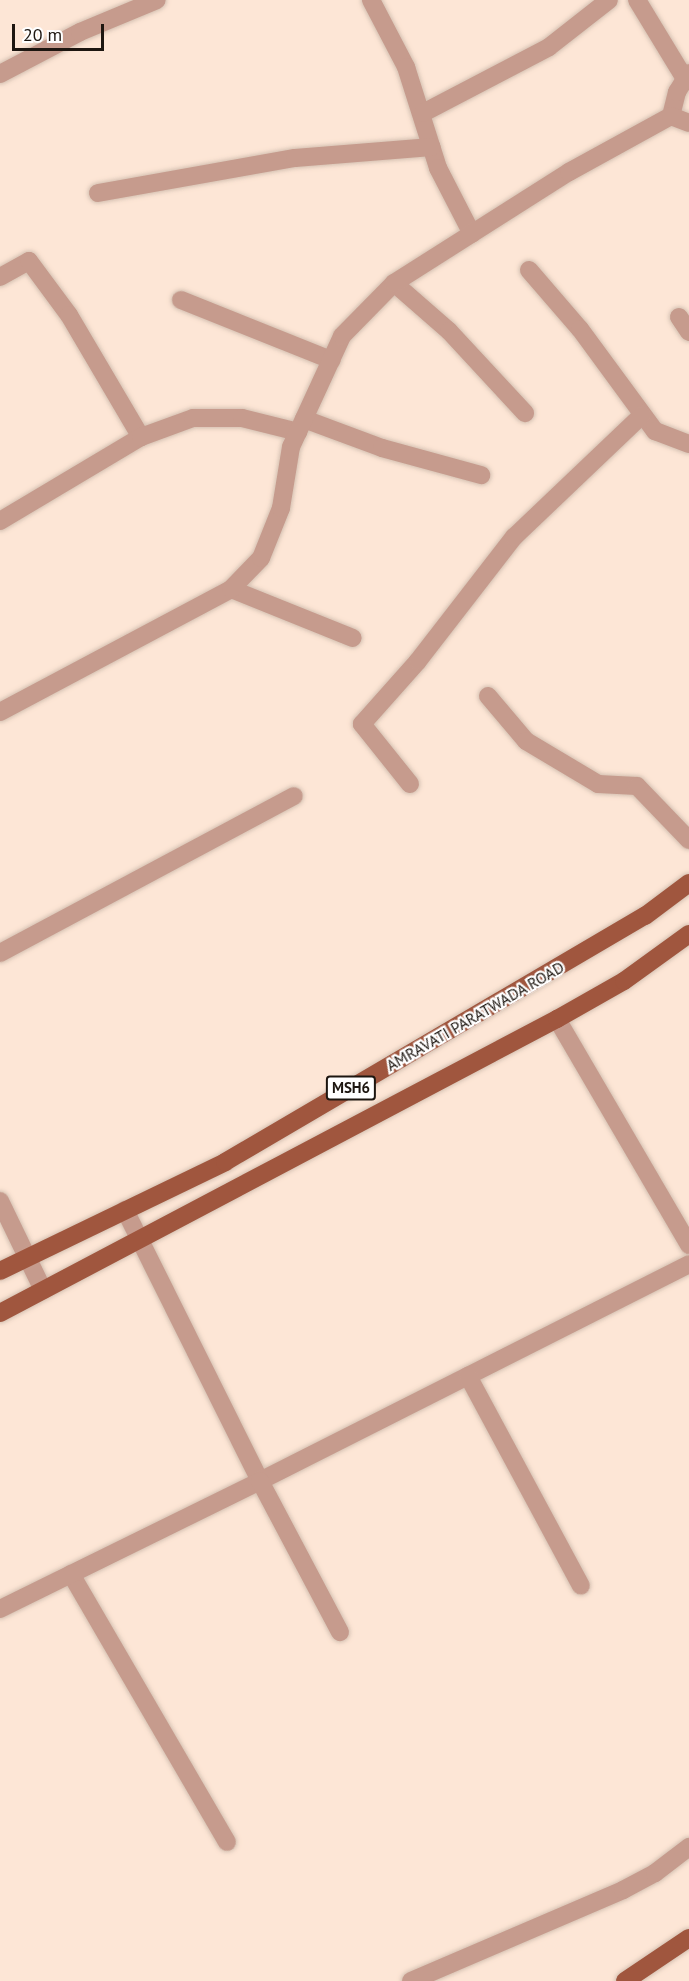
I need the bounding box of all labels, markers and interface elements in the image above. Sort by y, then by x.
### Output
scale bar [15,12,106,50]
text: 20 m [23,23,62,46]
street label: AMRAVATI PARATWADA ROAD [382,957,568,1075]
road number: MSH6 [326,1076,376,1100]

